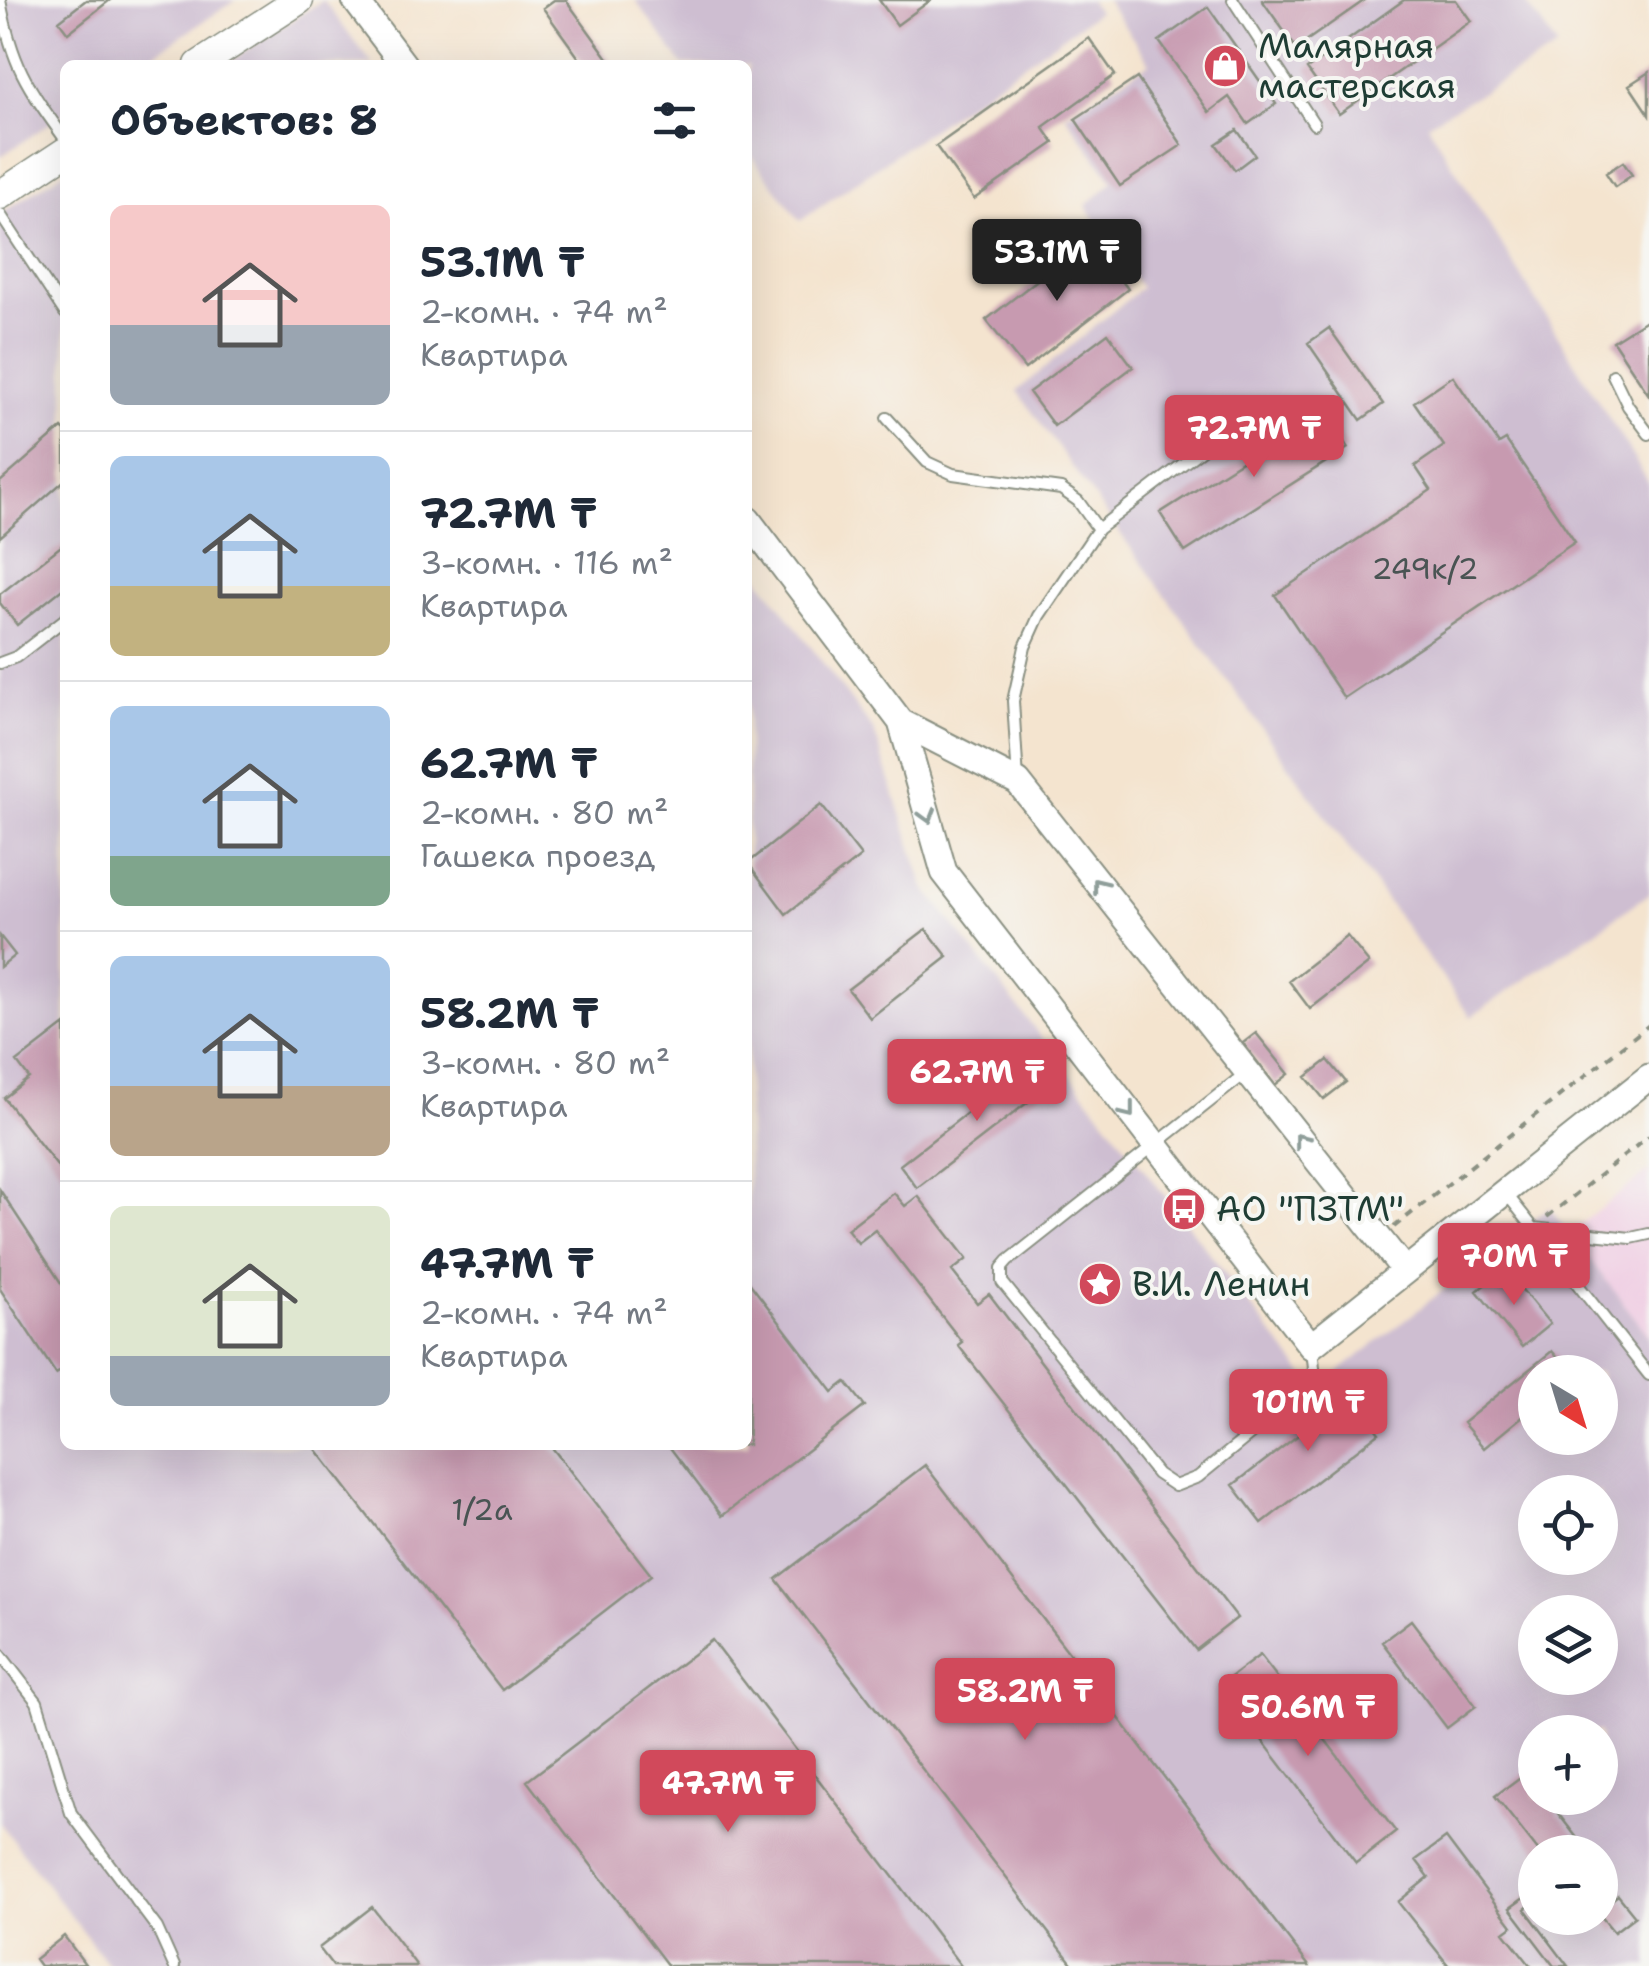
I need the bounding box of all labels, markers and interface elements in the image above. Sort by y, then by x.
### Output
place label: Малярная мастерская [1258,22,1456,109]
shop icon: Малярная мастерская [1202,43,1248,89]
text: Объектов: 8 [110,92,378,148]
icon: filters [647,93,702,148]
pin: 53.1M ₸ [965,219,1149,304]
text: 53.1M ₸ [994,230,1120,273]
text: 53.1M ₸ [420,234,585,290]
icon: home [190,245,310,365]
text: 2-комн. · 74 m² [420,290,668,333]
text: Квартира [420,333,568,376]
pin: 72.7M ₸ [1162,395,1346,480]
text: 72.7M ₸ [1187,406,1321,449]
text: 72.7M ₸ [420,485,597,541]
icon: home [190,496,310,616]
text: 3-комн. · 116 m² [420,541,673,584]
house number: 249к/2 [1371,548,1479,589]
text: Квартира [420,584,568,627]
text: 62.7M ₸ [420,735,597,791]
icon: home [190,746,310,866]
text: 2-комн. · 80 m² [420,791,669,834]
one-way arrow [916,807,937,824]
text: Гашека проезд [420,834,655,877]
one-way arrow [1094,878,1111,896]
text: 58.2M ₸ [420,985,599,1041]
icon: home [190,996,310,1116]
pin: 62.7M ₸ [885,1039,1069,1124]
text: 3-комн. · 80 m² [420,1041,670,1084]
text: 62.7M ₸ [909,1050,1045,1093]
text: Квартира [420,1084,568,1127]
one-way arrow [1116,1100,1133,1118]
one-way arrow [1295,1133,1312,1151]
place label: АО "ПЗТМ" [1216,1185,1404,1232]
bus stop icon: АО "ПЗТМ" [1161,1186,1207,1232]
pin: 70M ₸ [1444,1223,1584,1308]
text: 70M ₸ [1460,1234,1568,1277]
text: 47.7M ₸ [420,1235,594,1291]
icon: home [190,1246,310,1366]
place label: В.И. Ленин [1132,1260,1310,1307]
place icon: В.И. Ленин [1077,1261,1123,1307]
text: 2-комн. · 74 m² [420,1291,668,1334]
text: Квартира [420,1334,568,1377]
north arrow [1518,1355,1618,1455]
map controls [1518,1355,1618,1935]
pin: 101M ₸ [1227,1369,1389,1454]
text: 101M ₸ [1251,1380,1365,1423]
button: locate [1518,1475,1618,1575]
house number: 1/2а [451,1489,513,1530]
button: layers [1518,1595,1618,1695]
pin: 58.2M ₸ [933,1658,1117,1743]
text: 58.2M ₸ [957,1669,1093,1712]
pin: 50.6M ₸ [1216,1674,1400,1759]
text: 50.6M ₸ [1241,1685,1375,1728]
button: + [1518,1715,1618,1815]
pin: 47.7M ₸ [636,1750,820,1835]
text: 47.7M ₸ [662,1761,794,1804]
button: − [1518,1835,1618,1935]

